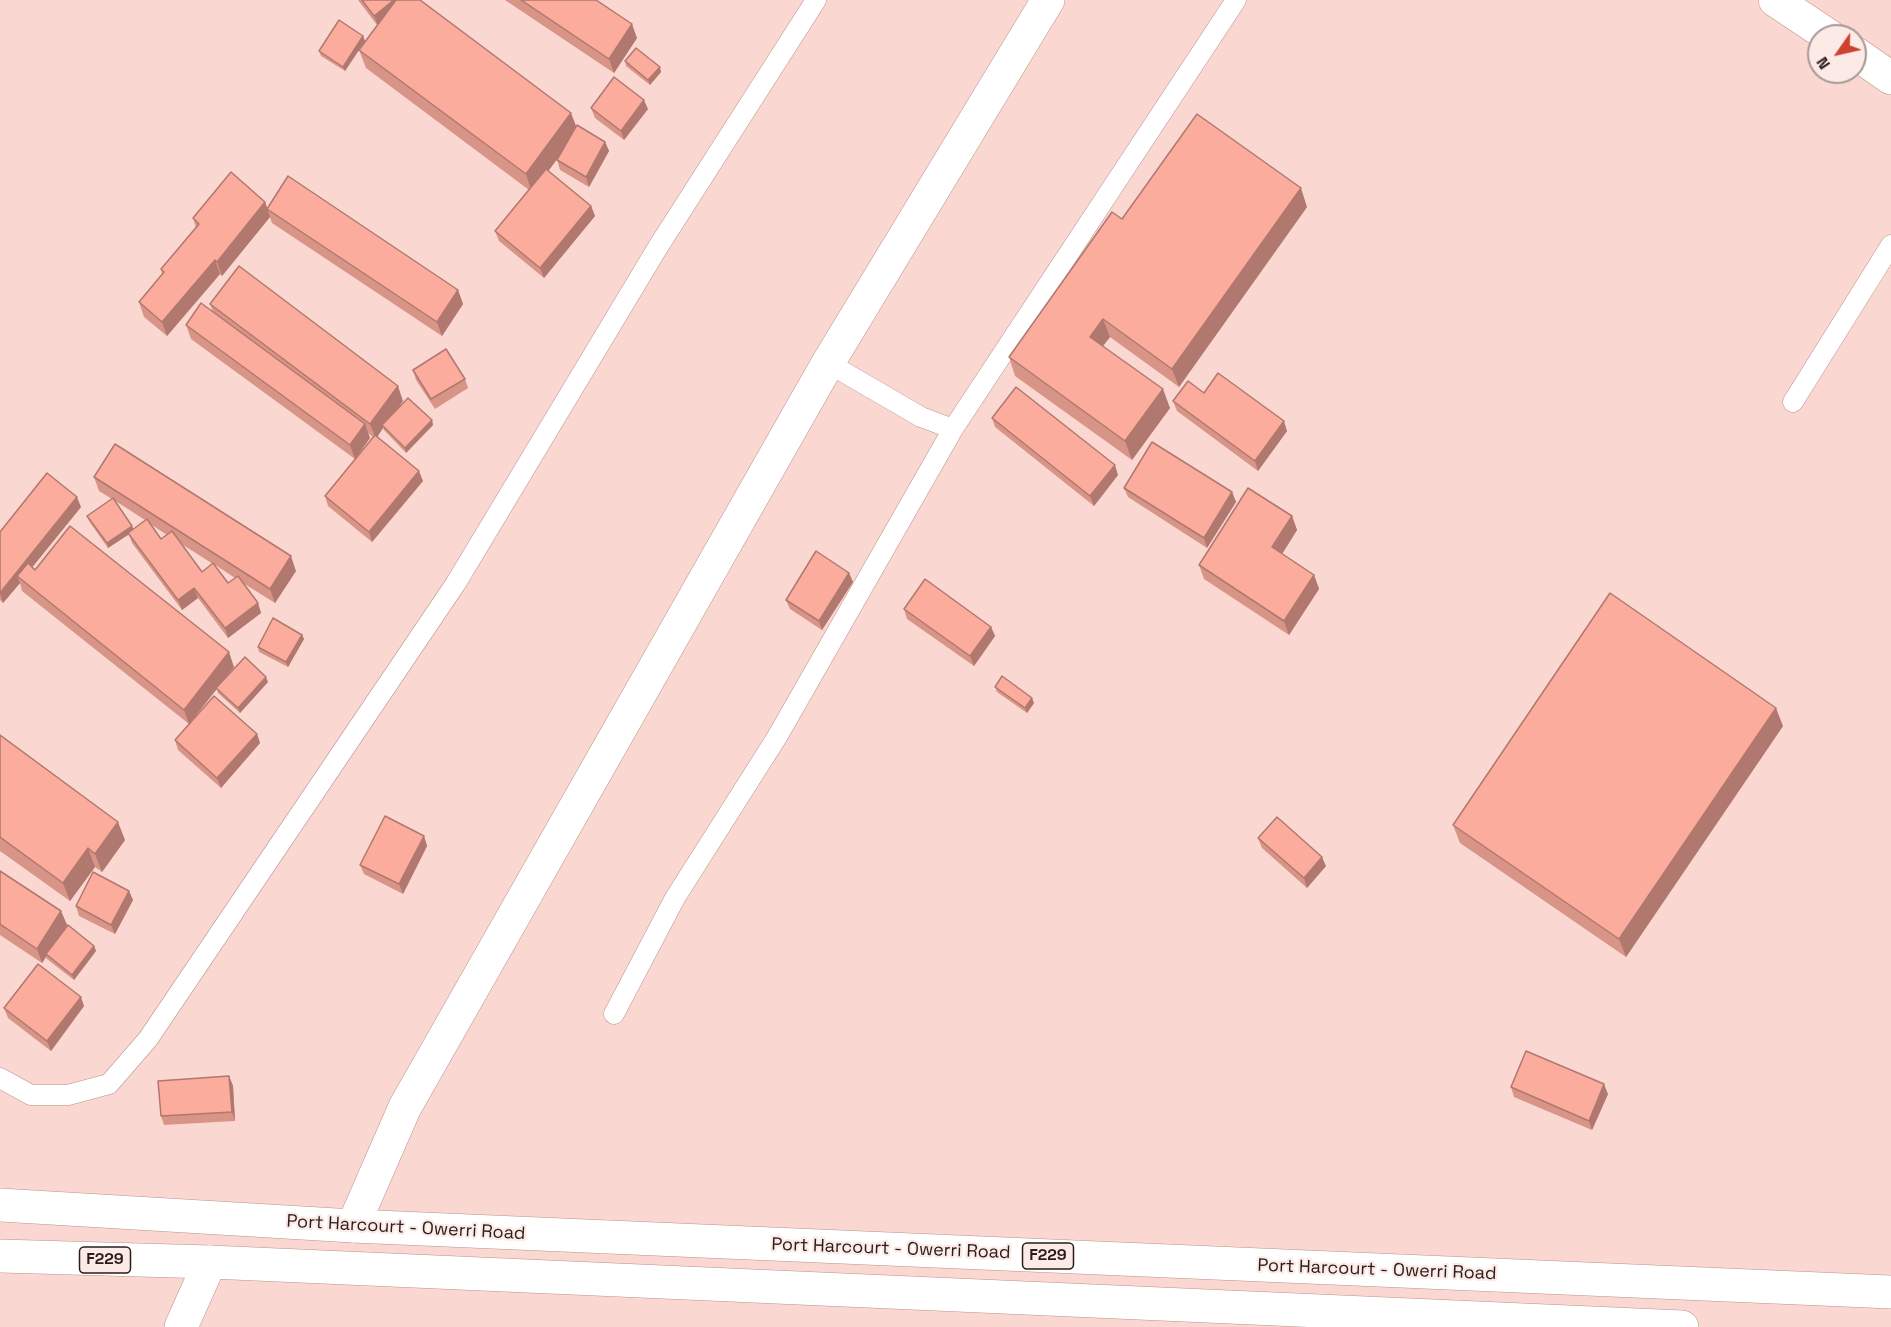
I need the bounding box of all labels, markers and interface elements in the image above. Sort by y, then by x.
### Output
north arrow [1807,24,1867,84]
text: N [1812,53,1835,74]
street label: Port Harcourt - Owerri Road [286,1211,526,1245]
street label: Port Harcourt - Owerri Road [771,1234,1011,1264]
road number: F229 [1022,1243,1074,1269]
road number: F229 [80,1247,130,1273]
street label: Port Harcourt - Owerri Road [1257,1255,1497,1285]

